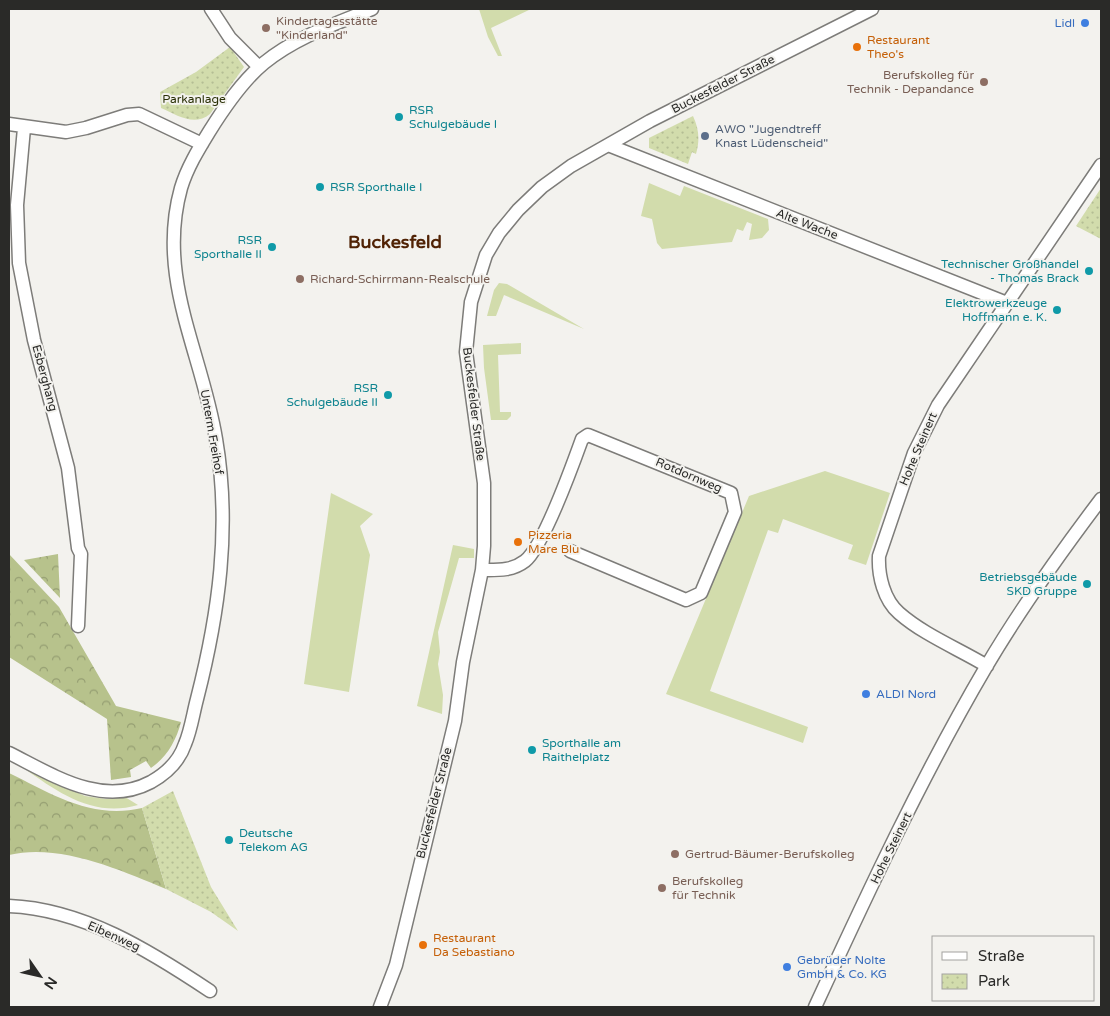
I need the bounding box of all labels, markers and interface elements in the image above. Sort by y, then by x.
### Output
place label: Kindertagesstätte "Kinderland" [276,14,378,42]
place label: Lidl [1055,16,1075,30]
marker: Lidl [1079,17,1091,29]
marker: Kindertagesstätte "Kinderland" [260,22,272,34]
place label: Restaurant Theo's [867,33,930,61]
marker: Restaurant Theo's [851,41,863,53]
street label: Buckesfelder Straße [669,52,777,116]
place label: Berufskolleg für Technik - Depandance [847,68,974,96]
marker: Berufskolleg für Technik - Depandance [978,76,990,88]
park label: Parkanlage [162,92,226,106]
place label: RSR Schulgebäude I [409,103,497,131]
marker: RSR Schulgebäude I [393,111,405,123]
place label: AWO "Jugendtreff Knast Lüdenscheid" [715,122,828,150]
marker: AWO "Jugendtreff Knast Lüdenscheid" [699,130,711,142]
place label: RSR Sporthalle I [330,180,422,194]
marker: RSR Sporthalle I [314,181,326,193]
street label: Alte Wache [774,206,840,242]
district label: Buckesfeld [348,231,442,253]
place label: RSR Sporthalle II [194,233,262,261]
marker: RSR Sporthalle II [266,241,278,253]
place label: Technischer Großhandel - Thomas Brack [941,257,1079,285]
marker: Technischer Großhandel - Thomas Brack [1083,265,1095,277]
place label: Richard-Schirrmann-Realschule [310,272,490,286]
marker: Richard-Schirrmann-Realschule [294,273,306,285]
place label: Elektrowerkzeuge Hoffmann e. K. [945,296,1047,324]
marker: Elektrowerkzeuge Hoffmann e. K. [1051,304,1063,316]
street label: Esberghang [29,343,61,413]
street label: Buckesfelder Straße [460,346,488,462]
place label: RSR Schulgebäude II [286,381,378,409]
street label: Unterm Freihof [198,388,226,476]
marker: RSR Schulgebäude II [382,389,394,401]
street label: Hohe Steinert [896,410,940,488]
street label: Rotdornweg [654,455,724,495]
place label: Pizzeria Mare Blu [528,528,579,556]
marker: Pizzeria Mare Blu [512,536,524,548]
place label: Betriebsgebäude SKD Gruppe [979,570,1077,598]
marker: Betriebsgebäude SKD Gruppe [1081,578,1093,590]
place label: ALDI Nord [876,687,936,701]
marker: ALDI Nord [860,688,872,700]
place label: Sporthalle am Raithelplatz [542,736,621,764]
marker: Sporthalle am Raithelplatz [526,744,538,756]
street label: Buckesfelder Straße [413,746,455,860]
street label: Hohe Steinert [868,809,915,886]
place label: Deutsche Telekom AG [239,826,308,854]
marker: Deutsche Telekom AG [223,834,235,846]
place label: Gertrud-Bäumer-Berufskolleg [685,847,855,861]
marker: Gertrud-Bäumer-Berufskolleg [669,848,681,860]
place label: Berufskolleg für Technik [672,874,743,902]
marker: Berufskolleg für Technik [656,882,668,894]
street label: Eibenweg [86,918,142,954]
place label: Restaurant Da Sebastiano [433,931,515,959]
legend [932,936,1095,1001]
marker: Restaurant Da Sebastiano [417,939,429,951]
text: Straße [978,947,1024,965]
north arrow [15,951,65,1001]
place label: Gebrüder Nolte GmbH & Co. KG [797,953,887,981]
marker: Gebrüder Nolte GmbH & Co. KG [781,961,793,973]
text: Park [978,972,1010,990]
text: N [40,974,61,992]

